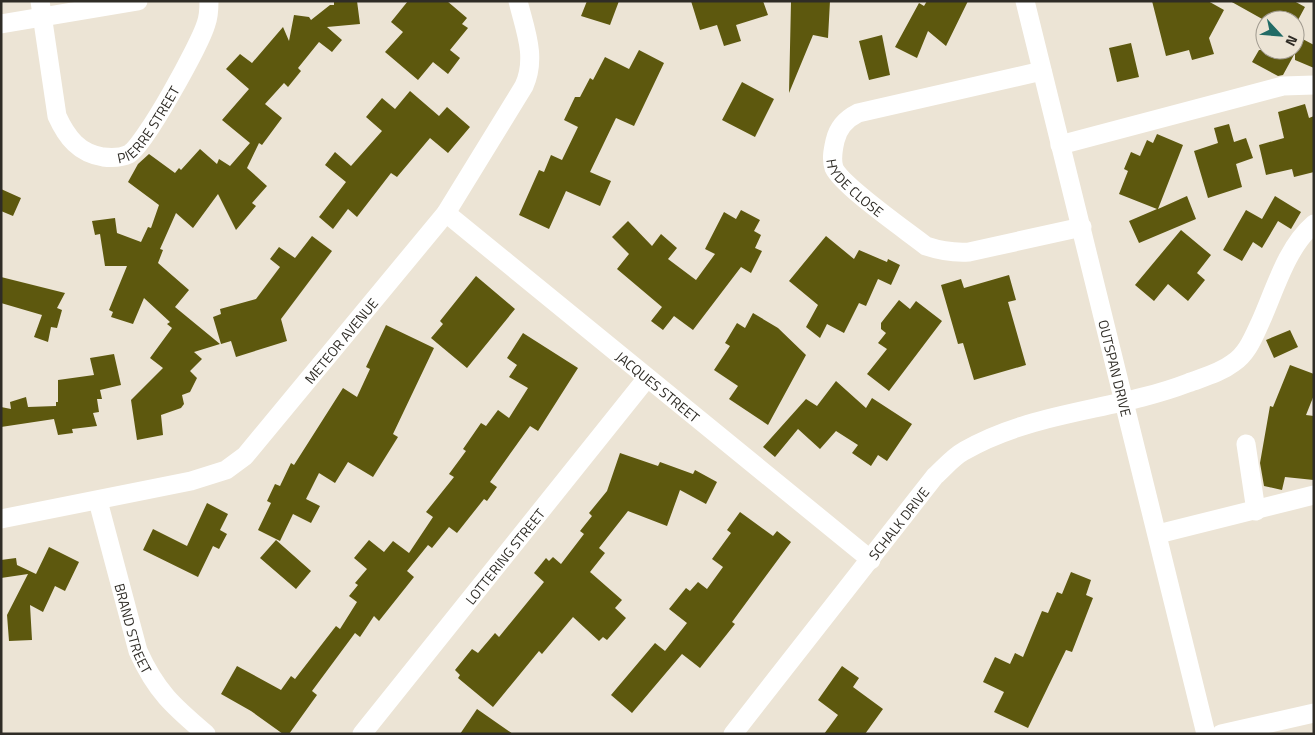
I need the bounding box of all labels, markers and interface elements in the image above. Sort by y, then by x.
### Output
north arrow [1255,10,1305,60]
text: N [1281,32,1304,50]
street label: PIERRE STREET [115,81,184,168]
street label: HYDE CLOSE [822,157,889,221]
street label: METEOR AVENUE [299,293,382,388]
street label: OUTSPAN DRIVE [1094,317,1138,419]
street label: JACQUES STREET [612,346,705,427]
street label: SCHALK DRIVE [863,482,934,564]
street label: LOTTERING STREET [460,503,550,608]
street label: BRAND STREET [110,581,158,678]

